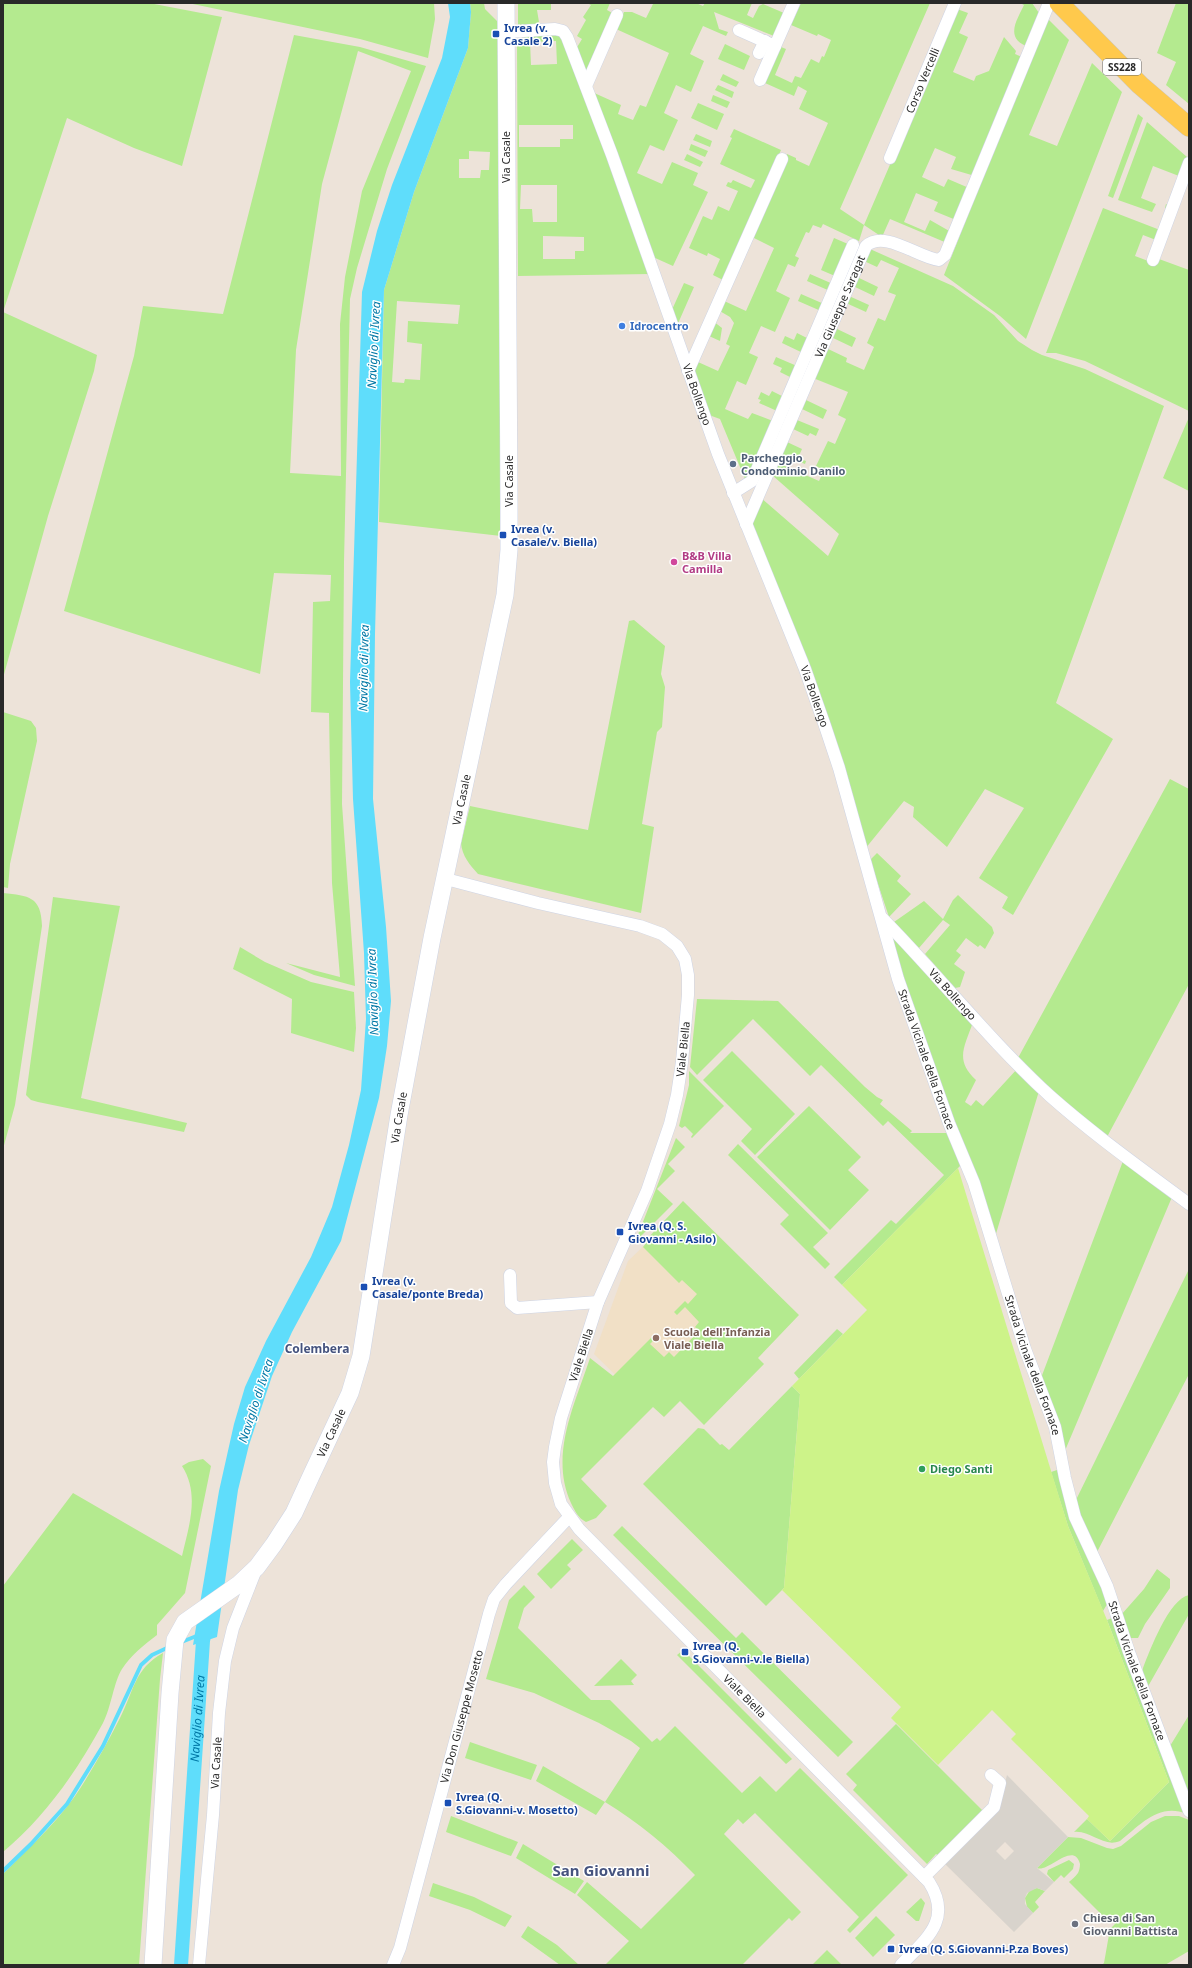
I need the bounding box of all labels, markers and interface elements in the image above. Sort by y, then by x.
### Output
place label: Ivrea (v. Casale 2) [504,20,553,48]
marker: Ivrea (v. Casale 2) [491,29,501,39]
street label: Corso Vercelli [902,45,942,115]
road number: SS228 [1103,59,1141,75]
street label: Via Casale [498,131,513,183]
street label: Via Giuseppe Saragat [811,253,868,360]
water label: Naviglio di Ivrea [363,301,384,389]
place label: Idrocentro [630,318,689,333]
marker: Idrocentro [617,321,627,331]
street label: Via Bollengo [680,362,715,428]
place label: Parcheggio Condominio Danilo [741,450,845,478]
street label: Via Casale [501,455,516,507]
marker: Parcheggio Condominio Danilo [728,459,738,469]
place label: Ivrea (v. Casale/v. Biella) [511,521,597,549]
marker: Ivrea (v. Casale/v. Biella) [498,530,508,540]
place label: B&B Villa Camilla [682,548,731,576]
marker: B&B Villa Camilla [669,557,679,567]
water label: Naviglio di Ivrea [354,624,373,712]
street label: Via Bollengo [797,663,833,729]
street label: Via Casale [448,773,474,827]
water label: Naviglio di Ivrea [362,948,383,1036]
street label: Via Bollengo [926,965,980,1023]
street label: Strada Vicinale della Fornace [895,987,959,1132]
street label: Viale Biella [672,1021,693,1077]
street label: Via Casale [387,1091,410,1144]
place label: Ivrea (Q. S. Giovanni - Asilo) [628,1218,716,1246]
marker: Ivrea (Q. S. Giovanni - Asilo) [615,1227,625,1237]
place label: Ivrea (v. Casale/ponte Breda) [372,1273,483,1301]
marker: Ivrea (v. Casale/ponte Breda) [359,1282,369,1292]
street label: Strada Vicinale della Fornace [1002,1293,1064,1436]
place label: Scuola dell'Infanzia Viale Biella [664,1324,770,1352]
street label: Viale Biella [565,1326,596,1384]
marker: Scuola dell'Infanzia Viale Biella [651,1333,661,1343]
district label: Colembera [285,1340,349,1357]
water label: Naviglio di Ivrea [234,1357,277,1445]
street label: Via Casale [313,1406,349,1459]
place label: Diego Santi [930,1461,992,1476]
marker: Diego Santi [917,1464,927,1474]
street label: Strada Vicinale della Fornace [1105,1599,1170,1743]
place label: Ivrea (Q. S.Giovanni-v.le Biella) [693,1638,809,1666]
marker: Ivrea (Q. S.Giovanni-v.le Biella) [680,1647,690,1657]
street label: Via Don Giuseppe Mosetto [436,1648,486,1785]
street label: Viale Biella [720,1671,770,1721]
water label: Naviglio di Ivrea [186,1674,209,1763]
street label: Via Casale [207,1736,225,1789]
place label: Ivrea (Q. S.Giovanni-v. Mosetto) [456,1789,578,1817]
marker: Ivrea (Q. S.Giovanni-v. Mosetto) [443,1798,453,1808]
district label: San Giovanni [553,1860,649,1880]
place label: Chiesa di San Giovanni Battista [1083,1910,1178,1938]
marker: Chiesa di San Giovanni Battista [1070,1919,1080,1929]
place label: Ivrea (Q. S.Giovanni-P.za Boves) [899,1941,1068,1956]
marker: Ivrea (Q. S.Giovanni-P.za Boves) [886,1944,896,1954]

